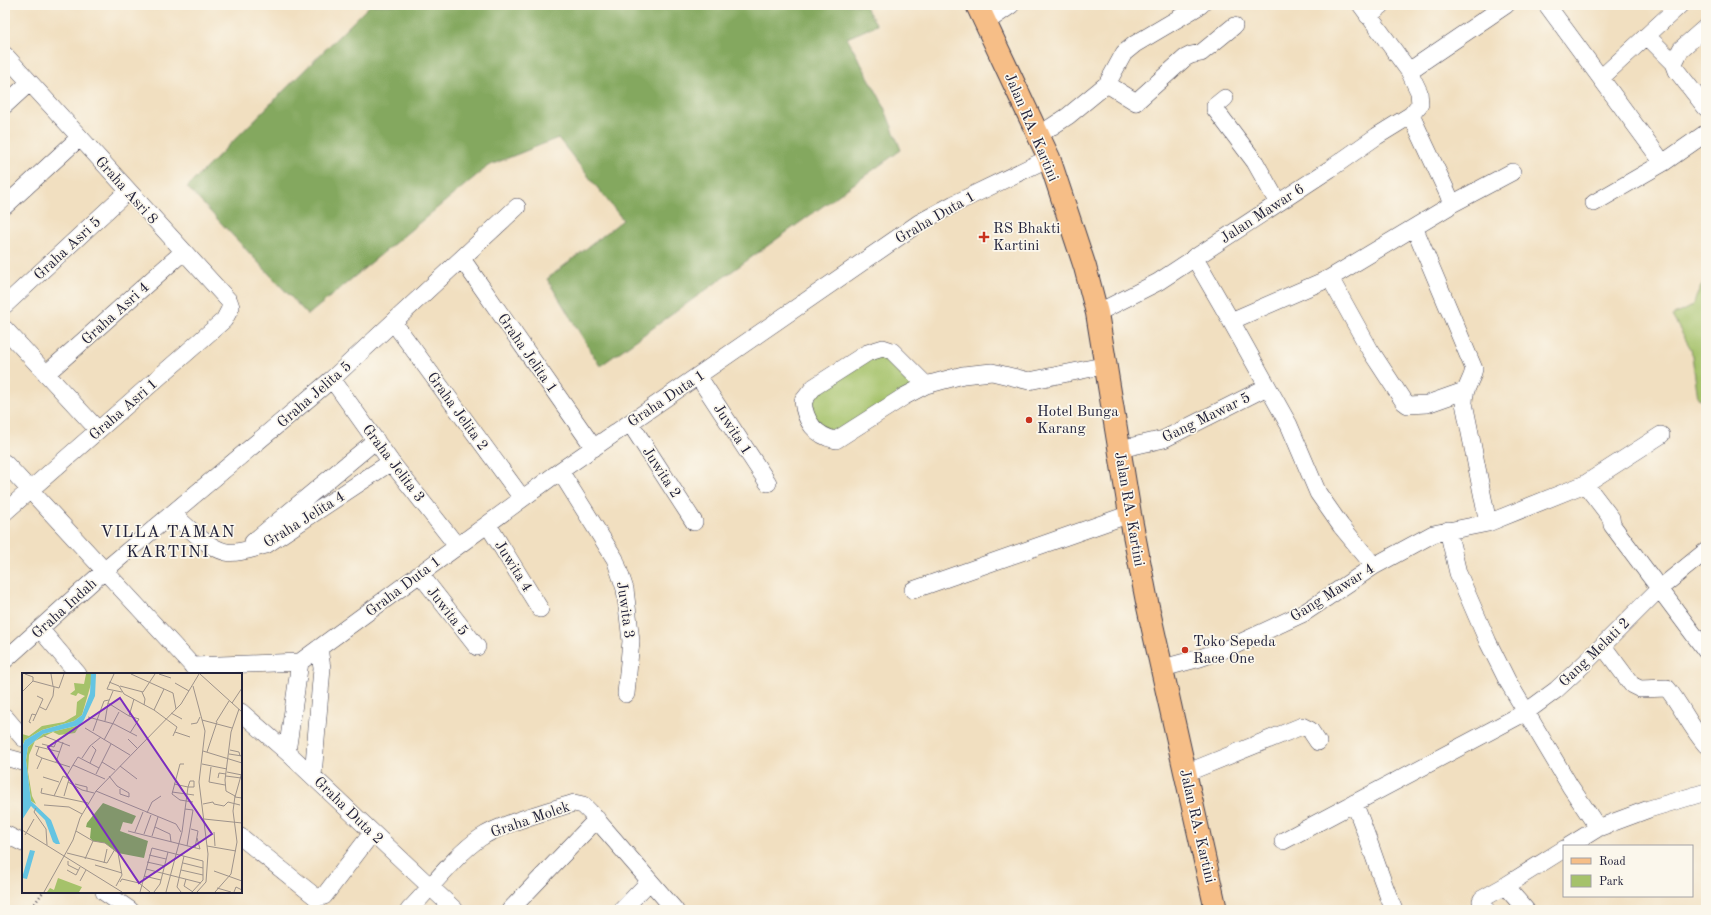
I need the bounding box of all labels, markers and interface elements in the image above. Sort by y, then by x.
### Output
street label: Jalan RA. Kartini [1001,71,1060,184]
street label: Graha Asri 8 [92,154,160,228]
street label: Jalan Mawar 6 [1218,182,1307,247]
street label: Graha Duta 1 [893,189,978,247]
street label: Graha Asri 5 [32,215,104,284]
place label: RS Bhakti Kartini [993,222,1060,254]
marker: RS Bhakti Kartini [978,231,990,243]
street label: Graha Asri 4 [79,280,153,348]
street label: Graha Jelita 1 [494,312,560,396]
street label: Graha Jelita 5 [275,359,355,431]
street label: Graha Duta 1 [626,368,708,430]
street label: Graha Jelita 2 [423,370,490,454]
street label: Graha Asri 1 [87,377,161,444]
street label: Gang Mawar 5 [1160,391,1253,446]
street label: Juwita 1 [710,402,754,458]
place label: Hotel Bunga Karang [1037,405,1119,437]
marker: Hotel Bunga Karang [1024,415,1034,425]
street label: Graha Jelita 3 [359,422,427,505]
street label: Juwita 2 [639,445,683,501]
street label: Jalan RA. Kartini [1111,451,1146,568]
street label: Graha Jelita 4 [261,489,348,551]
district label: VILLA TAMAN KARTINI [100,524,236,561]
street label: Juwita 4 [491,538,534,595]
street label: Graha Duta 1 [364,554,444,620]
street label: Gang Mawar 4 [1288,562,1377,625]
street label: Graha Indah [30,576,100,642]
street label: Juwita 3 [613,581,636,640]
street label: Juwita 5 [423,585,470,639]
street label: Gang Melati 2 [1557,616,1633,690]
place label: Toko Sepeda Race One [1193,635,1276,667]
marker: Toko Sepeda Race One [1180,645,1190,655]
inset map [22,673,242,893]
street label: Jalan RA. Kartini [1176,768,1217,885]
street label: Graha Duta 2 [311,775,385,848]
street label: Graha Molek [489,800,572,841]
legend [1563,845,1693,897]
text: Road [1599,856,1626,868]
text: Park [1599,876,1624,888]

